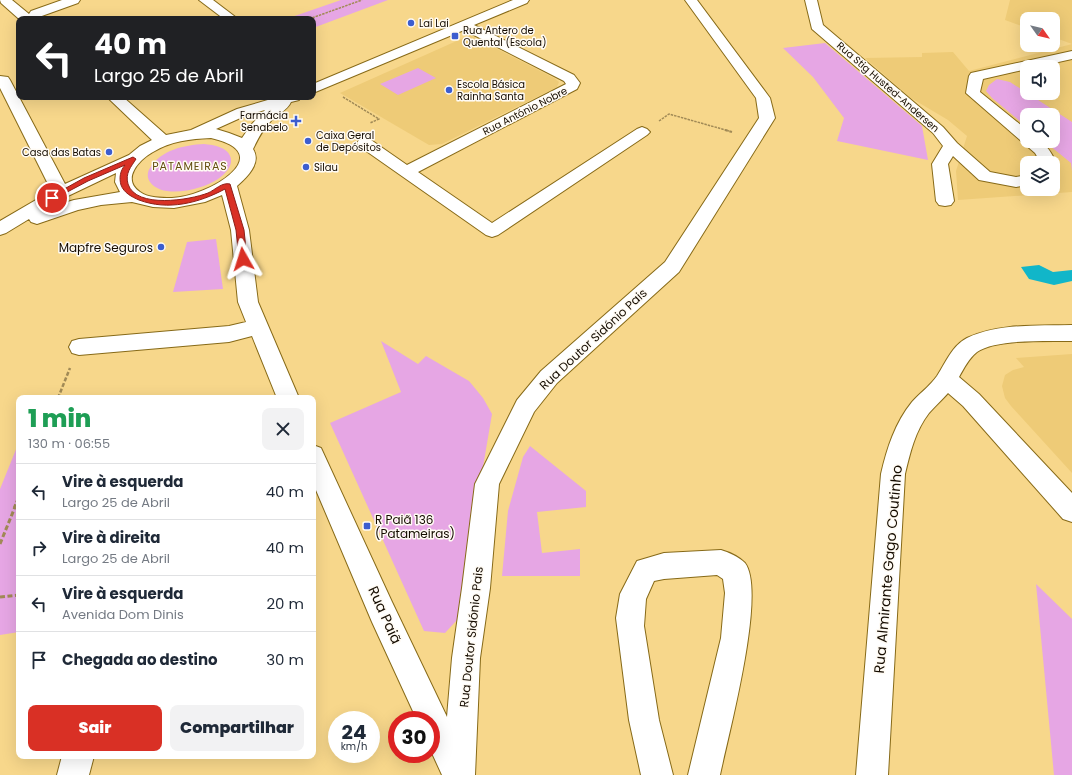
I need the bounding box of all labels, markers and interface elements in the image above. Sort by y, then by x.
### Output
north arrow [1020,12,1060,52]
map controls [1020,12,1060,196]
place label: Lai Lai [419,16,449,31]
marker: Lai Lai [406,18,416,28]
place label: Rua Antero de Quental (Escola) [463,23,547,50]
text: 40 m [94,25,167,64]
marker: Rua Antero de Quental (Escola) [450,31,460,41]
icon: left [28,32,80,84]
street label: Rua Stig Husted-Andersen [833,38,943,136]
button: sound [1020,60,1060,100]
text: Largo 25 de Abril [94,63,244,88]
place label: Escola Básica Rainha Santa [457,77,525,104]
street label: Rua António Nobre [480,83,570,139]
marker: Escola Básica Rainha Santa [444,85,454,95]
place label: Farmácia Senabelo [240,108,288,135]
button: search [1020,108,1060,148]
marker: Farmácia Senabelo [291,116,301,126]
place label: Caixa Geral de Depósitos [316,128,381,155]
marker: Caixa Geral de Depósitos [303,136,313,146]
place label: Casa das Batas [22,145,101,160]
marker: Casa das Batas [104,147,114,157]
button: layers [1020,156,1060,196]
district label: PATAMEIRAS [152,158,228,174]
place label: Silau [314,160,338,175]
marker: Silau [301,162,311,172]
pin [35,181,69,215]
icon: arrive [41,187,63,209]
position arrow [222,238,264,280]
place label: Mapfre Seguros [59,239,153,256]
marker: Mapfre Seguros [156,242,166,252]
street label: Rua Doutor Sidónio Pais [535,285,651,393]
text: 1 min [28,402,91,435]
button: close [262,408,304,450]
text: 130 m · 06:55 [28,434,110,453]
street label: Rua Almirante Gago Coutinho [869,464,907,674]
text: Vire à esquerda [62,471,184,492]
icon: left [28,481,50,503]
text: 40 m [266,481,304,502]
text: Largo 25 de Abril [62,493,170,512]
place label: R Paiã 136 (Patameiras) [375,511,455,542]
marker: R Paiã 136 (Patameiras) [362,521,372,531]
text: Vire à direita [62,527,161,548]
icon: right [28,537,50,559]
text: 40 m [266,537,304,558]
text: Largo 25 de Abril [62,549,170,568]
street label: Rua Doutor Sidónio Pais [455,566,487,708]
text: Vire à esquerda [62,583,184,604]
street label: Rua Paiã [363,583,407,647]
icon: left [28,593,50,615]
text: 20 m [266,593,304,614]
text: Avenida Dom Dinis [62,605,184,624]
icon: arrive [28,649,50,671]
text: Chegada ao destino [62,649,218,670]
text: 30 m [266,649,304,670]
button: Sair [28,705,162,751]
button: Compartilhar [170,705,304,751]
speed limit sign: 30 [388,711,440,763]
text: 24 [342,718,366,746]
text: km/h [341,739,367,754]

